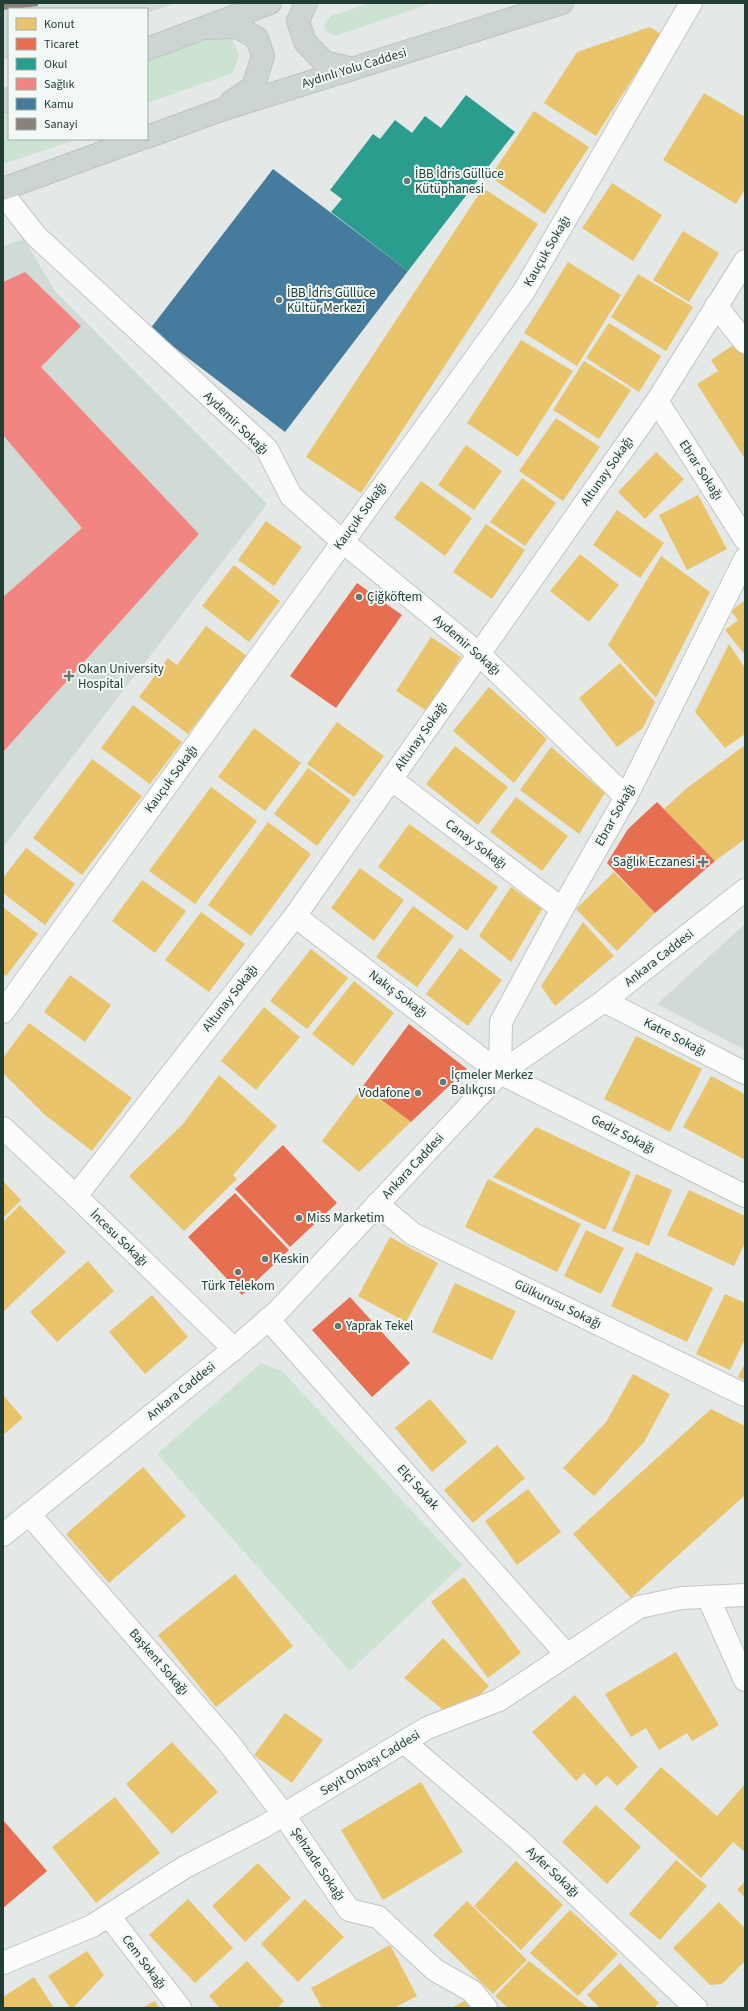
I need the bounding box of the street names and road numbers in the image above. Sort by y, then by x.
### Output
street label: Aydınlı Yolu Caddesi [299,43,409,93]
street label: Kauçuk Sokağı [519,212,575,290]
street label: Aydemir Sokağı [199,387,273,459]
street label: Altunay Sokağı [576,433,638,509]
street label: Ebrar Sokağı [675,436,727,504]
street label: Kauçuk Sokağı [329,478,391,554]
street label: Aydemir Sokağı [429,611,505,679]
street label: Altunay Sokağı [390,698,452,774]
street label: Kauçuk Sokağı [140,741,202,817]
street label: Ebrar Sokağı [591,781,639,849]
street label: Canay Sokağı [441,815,511,873]
street label: Ankara Caddesi [620,925,698,991]
street label: Altunay Sokağı [198,961,262,1035]
street label: Nakış Sokağı [365,966,431,1022]
street label: Katre Sokağı [640,1013,710,1061]
street label: Gediz Sokağı [588,1110,658,1158]
street label: Ankara Caddesi [378,1129,448,1203]
street label: İncesu Sokağı [86,1206,152,1270]
street label: Gülkurusu Sokağı [511,1275,605,1333]
street label: Ankara Caddesi [143,1358,219,1424]
street label: Elçi Sokak [393,1460,444,1514]
street label: Başkent Sokağı [125,1625,193,1699]
street label: Seyit Onbaşı Caddesi [317,1726,423,1800]
street label: Şehzade Sokağı [287,1824,349,1904]
street label: Ayfer Sokağı [522,1843,584,1901]
street label: Cem Sokağı [118,1931,170,1993]

